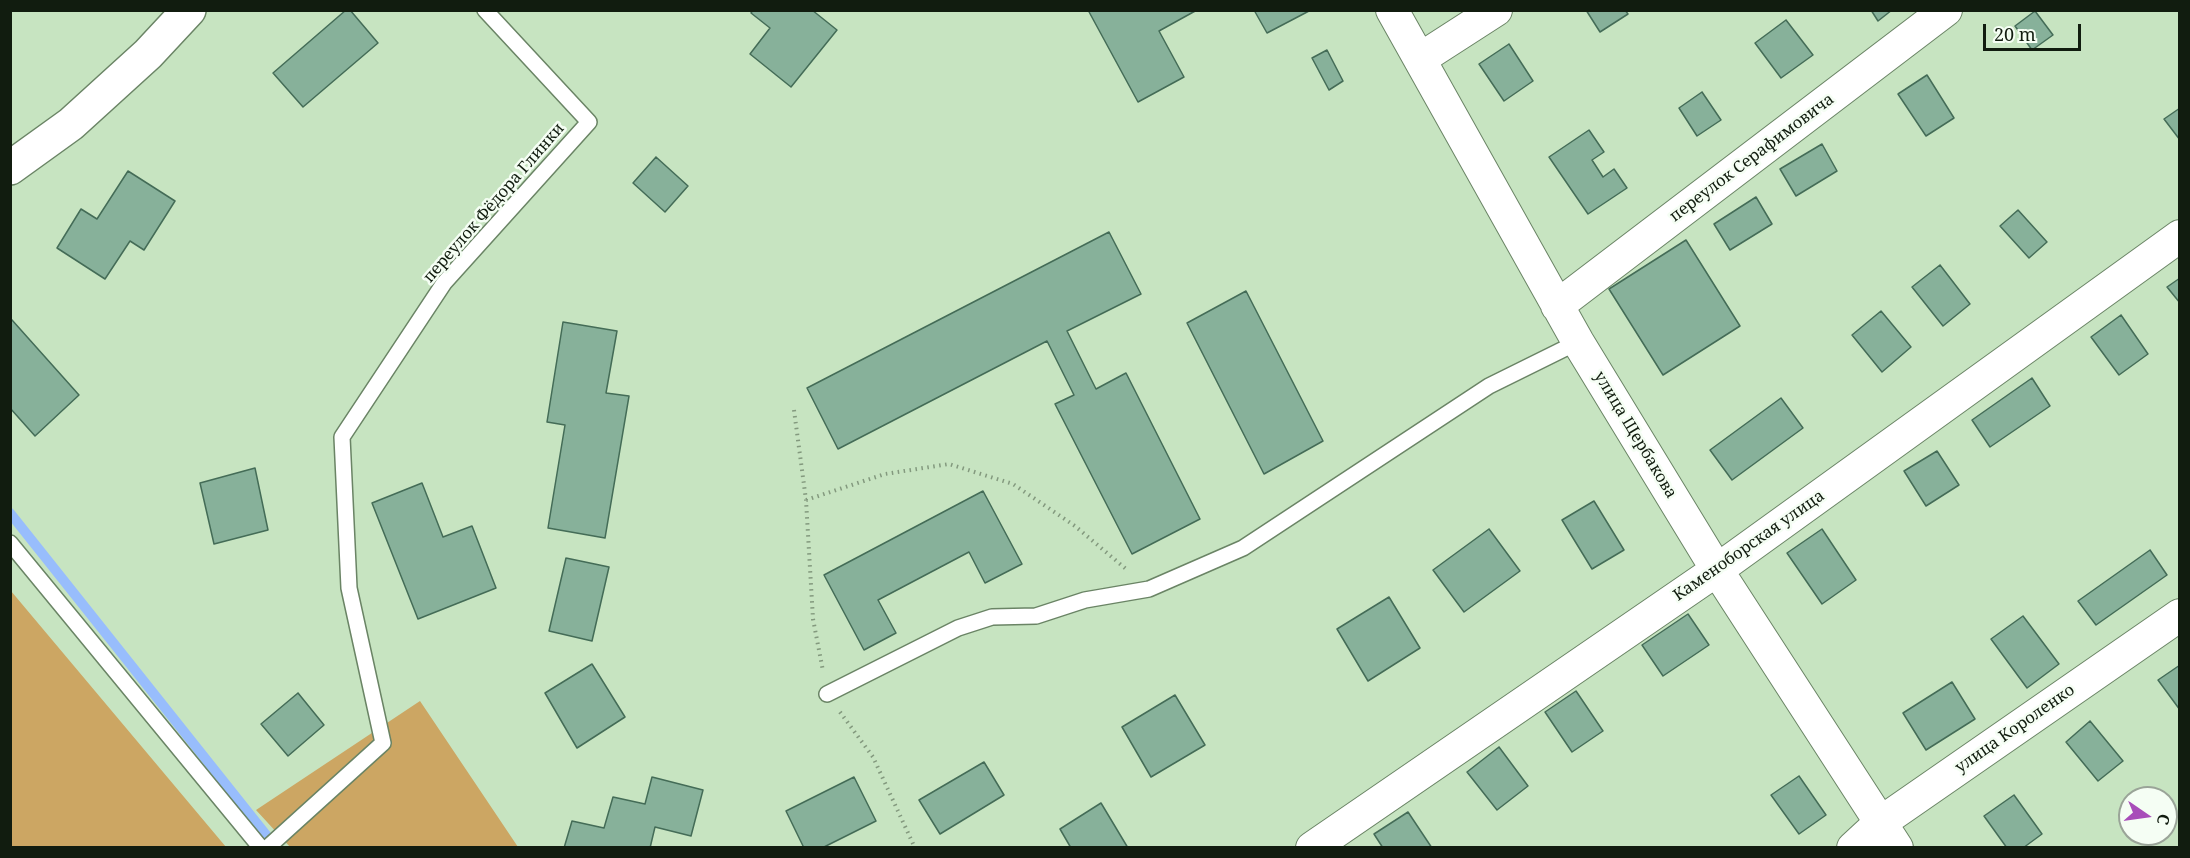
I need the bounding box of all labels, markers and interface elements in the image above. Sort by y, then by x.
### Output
scale bar [1986,12,2084,50]
text: 20 m [1994,22,2036,46]
street label: переулок Серафимовича [1666,90,1838,226]
street label: переулок Фёдора Глинки [419,119,569,287]
street label: улица Щербакова [1590,368,1680,502]
street label: Каменоборская улица [1670,487,1828,605]
street label: улица Короленко [1952,681,2078,777]
north arrow [2118,786,2178,846]
text: С [2152,812,2175,827]

